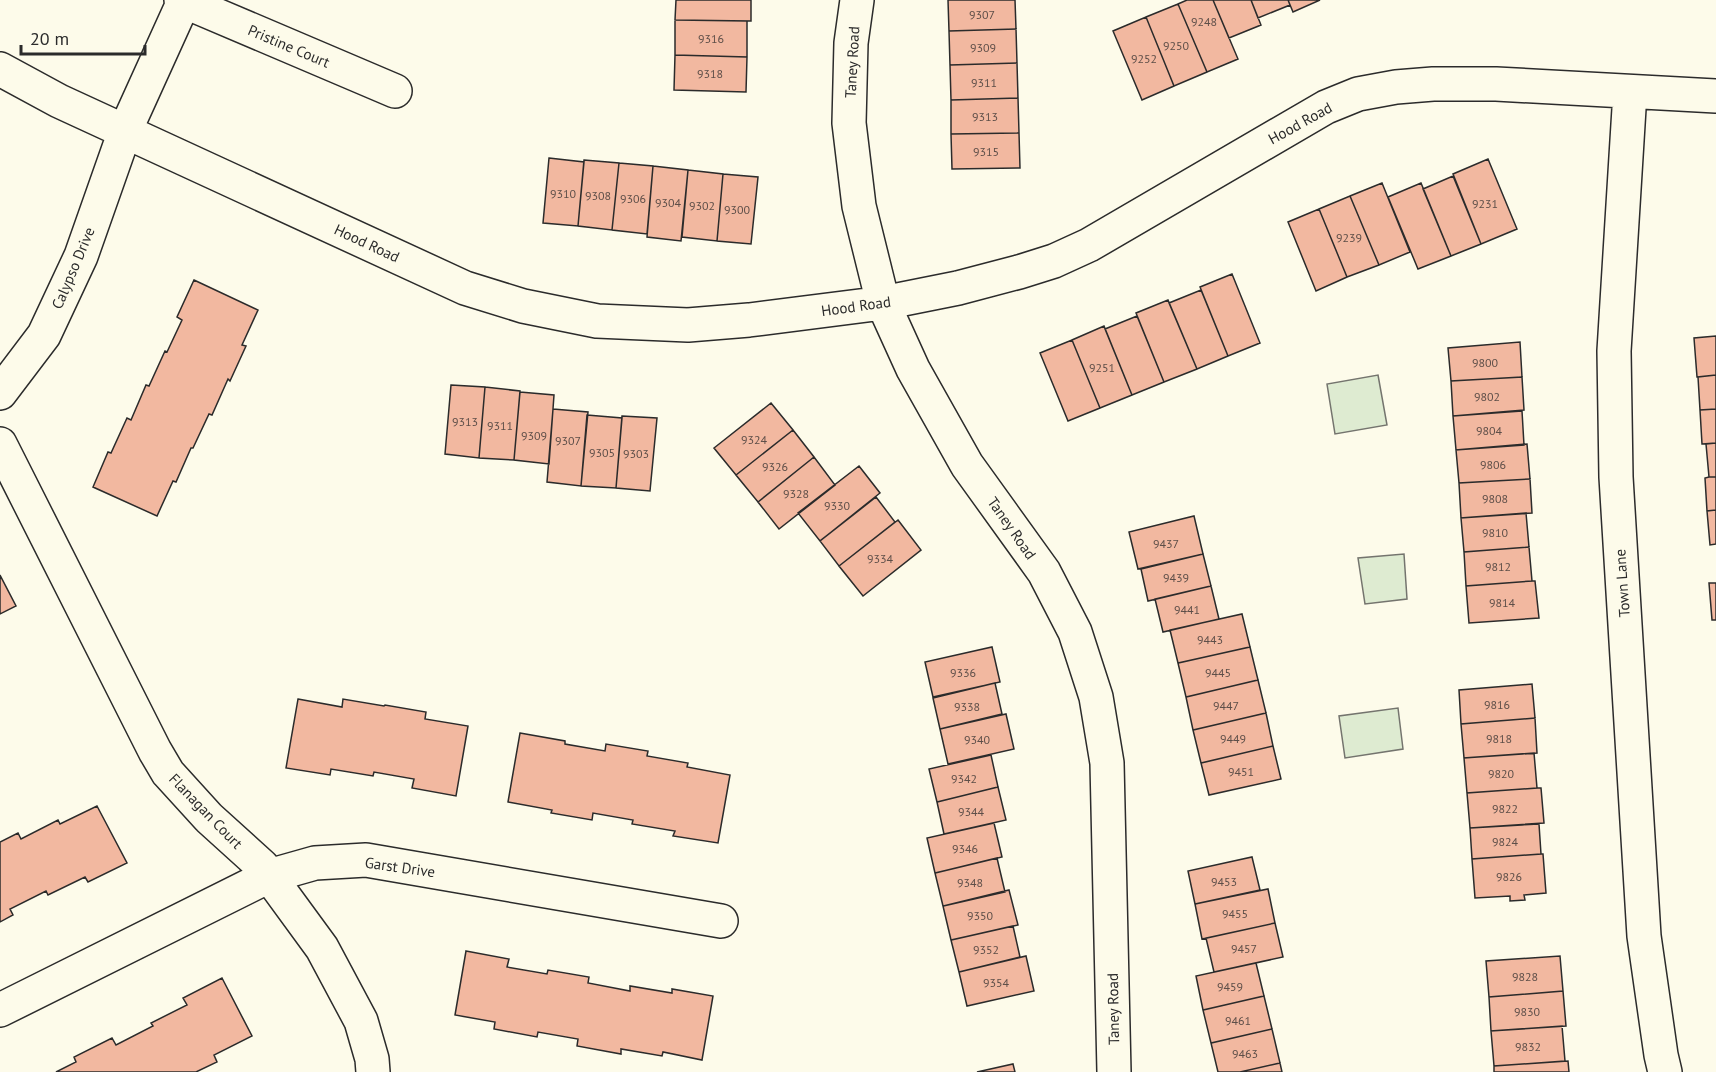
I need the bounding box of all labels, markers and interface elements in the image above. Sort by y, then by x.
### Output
house number: 9307 [969,7,995,22]
house number: 9248 [1191,14,1217,29]
scale bar [21,18,146,56]
street label: Pristine Court [245,20,333,72]
street label: Taney Road [841,26,863,98]
text: 20 m [30,27,69,50]
house number: 9316 [698,31,724,46]
house number: 9250 [1163,38,1190,53]
house number: 9309 [970,40,996,55]
house number: 9252 [1131,51,1157,66]
house number: 9318 [697,66,723,81]
house number: 9311 [971,75,997,90]
street label: Hood Road [1265,98,1335,148]
house number: 9313 [972,109,998,124]
house number: 9315 [973,144,999,159]
house number: 9310 [550,186,577,201]
house number: 9308 [585,188,611,203]
house number: 9306 [620,191,646,206]
house number: 9304 [655,195,682,210]
house number: 9231 [1472,196,1498,211]
house number: 9302 [689,198,715,213]
house number: 9300 [724,202,751,217]
street label: Hood Road [331,220,403,266]
street label: Calypso Drive [47,224,99,312]
house number: 9239 [1336,230,1362,245]
street label: Hood Road [820,292,892,320]
house number: 9800 [1472,355,1499,370]
house number: 9251 [1089,360,1115,375]
house number: 9802 [1474,389,1500,404]
house number: 9313 [452,414,478,429]
house number: 9311 [487,418,513,433]
house number: 9804 [1476,423,1503,438]
house number: 9309 [521,428,547,443]
house number: 9324 [741,432,768,447]
house number: 9307 [555,433,581,448]
house number: 9305 [589,445,615,460]
house number: 9303 [623,446,649,461]
house number: 9806 [1480,457,1506,472]
house number: 9326 [762,459,788,474]
house number: 9328 [783,486,809,501]
house number: 9808 [1482,491,1508,506]
street label: Taney Road [984,493,1040,563]
house number: 9330 [824,498,851,513]
house number: 9810 [1482,525,1509,540]
house number: 9437 [1153,536,1179,551]
street label: Town Lane [1610,548,1634,618]
house number: 9334 [867,551,894,566]
house number: 9812 [1485,559,1511,574]
house number: 9439 [1163,570,1189,585]
house number: 9814 [1489,595,1516,610]
house number: 9441 [1174,602,1200,617]
house number: 9443 [1197,632,1223,647]
house number: 9336 [950,665,976,680]
house number: 9445 [1205,665,1231,680]
house number: 9816 [1484,697,1510,712]
house number: 9447 [1213,698,1239,713]
house number: 9338 [954,699,980,714]
house number: 9449 [1220,731,1246,746]
house number: 9818 [1486,731,1512,746]
house number: 9340 [964,732,991,747]
house number: 9451 [1228,764,1254,779]
house number: 9820 [1488,766,1515,781]
street label: Flanagan Court [165,769,247,853]
house number: 9342 [951,771,977,786]
house number: 9822 [1492,801,1518,816]
house number: 9344 [958,804,985,819]
house number: 9824 [1492,834,1519,849]
house number: 9346 [952,841,978,856]
street label: Garst Drive [364,853,436,881]
house number: 9826 [1496,869,1522,884]
house number: 9453 [1211,874,1237,889]
house number: 9348 [957,875,983,890]
house number: 9455 [1222,906,1248,921]
house number: 9350 [967,908,994,923]
house number: 9457 [1231,941,1257,956]
house number: 9352 [973,942,999,957]
house number: 9828 [1512,969,1538,984]
street label: Taney Road [1103,973,1123,1045]
house number: 9354 [983,975,1010,990]
house number: 9459 [1217,979,1243,994]
house number: 9830 [1514,1004,1541,1019]
house number: 9461 [1225,1013,1251,1028]
house number: 9832 [1515,1039,1541,1054]
house number: 9463 [1232,1046,1258,1061]

